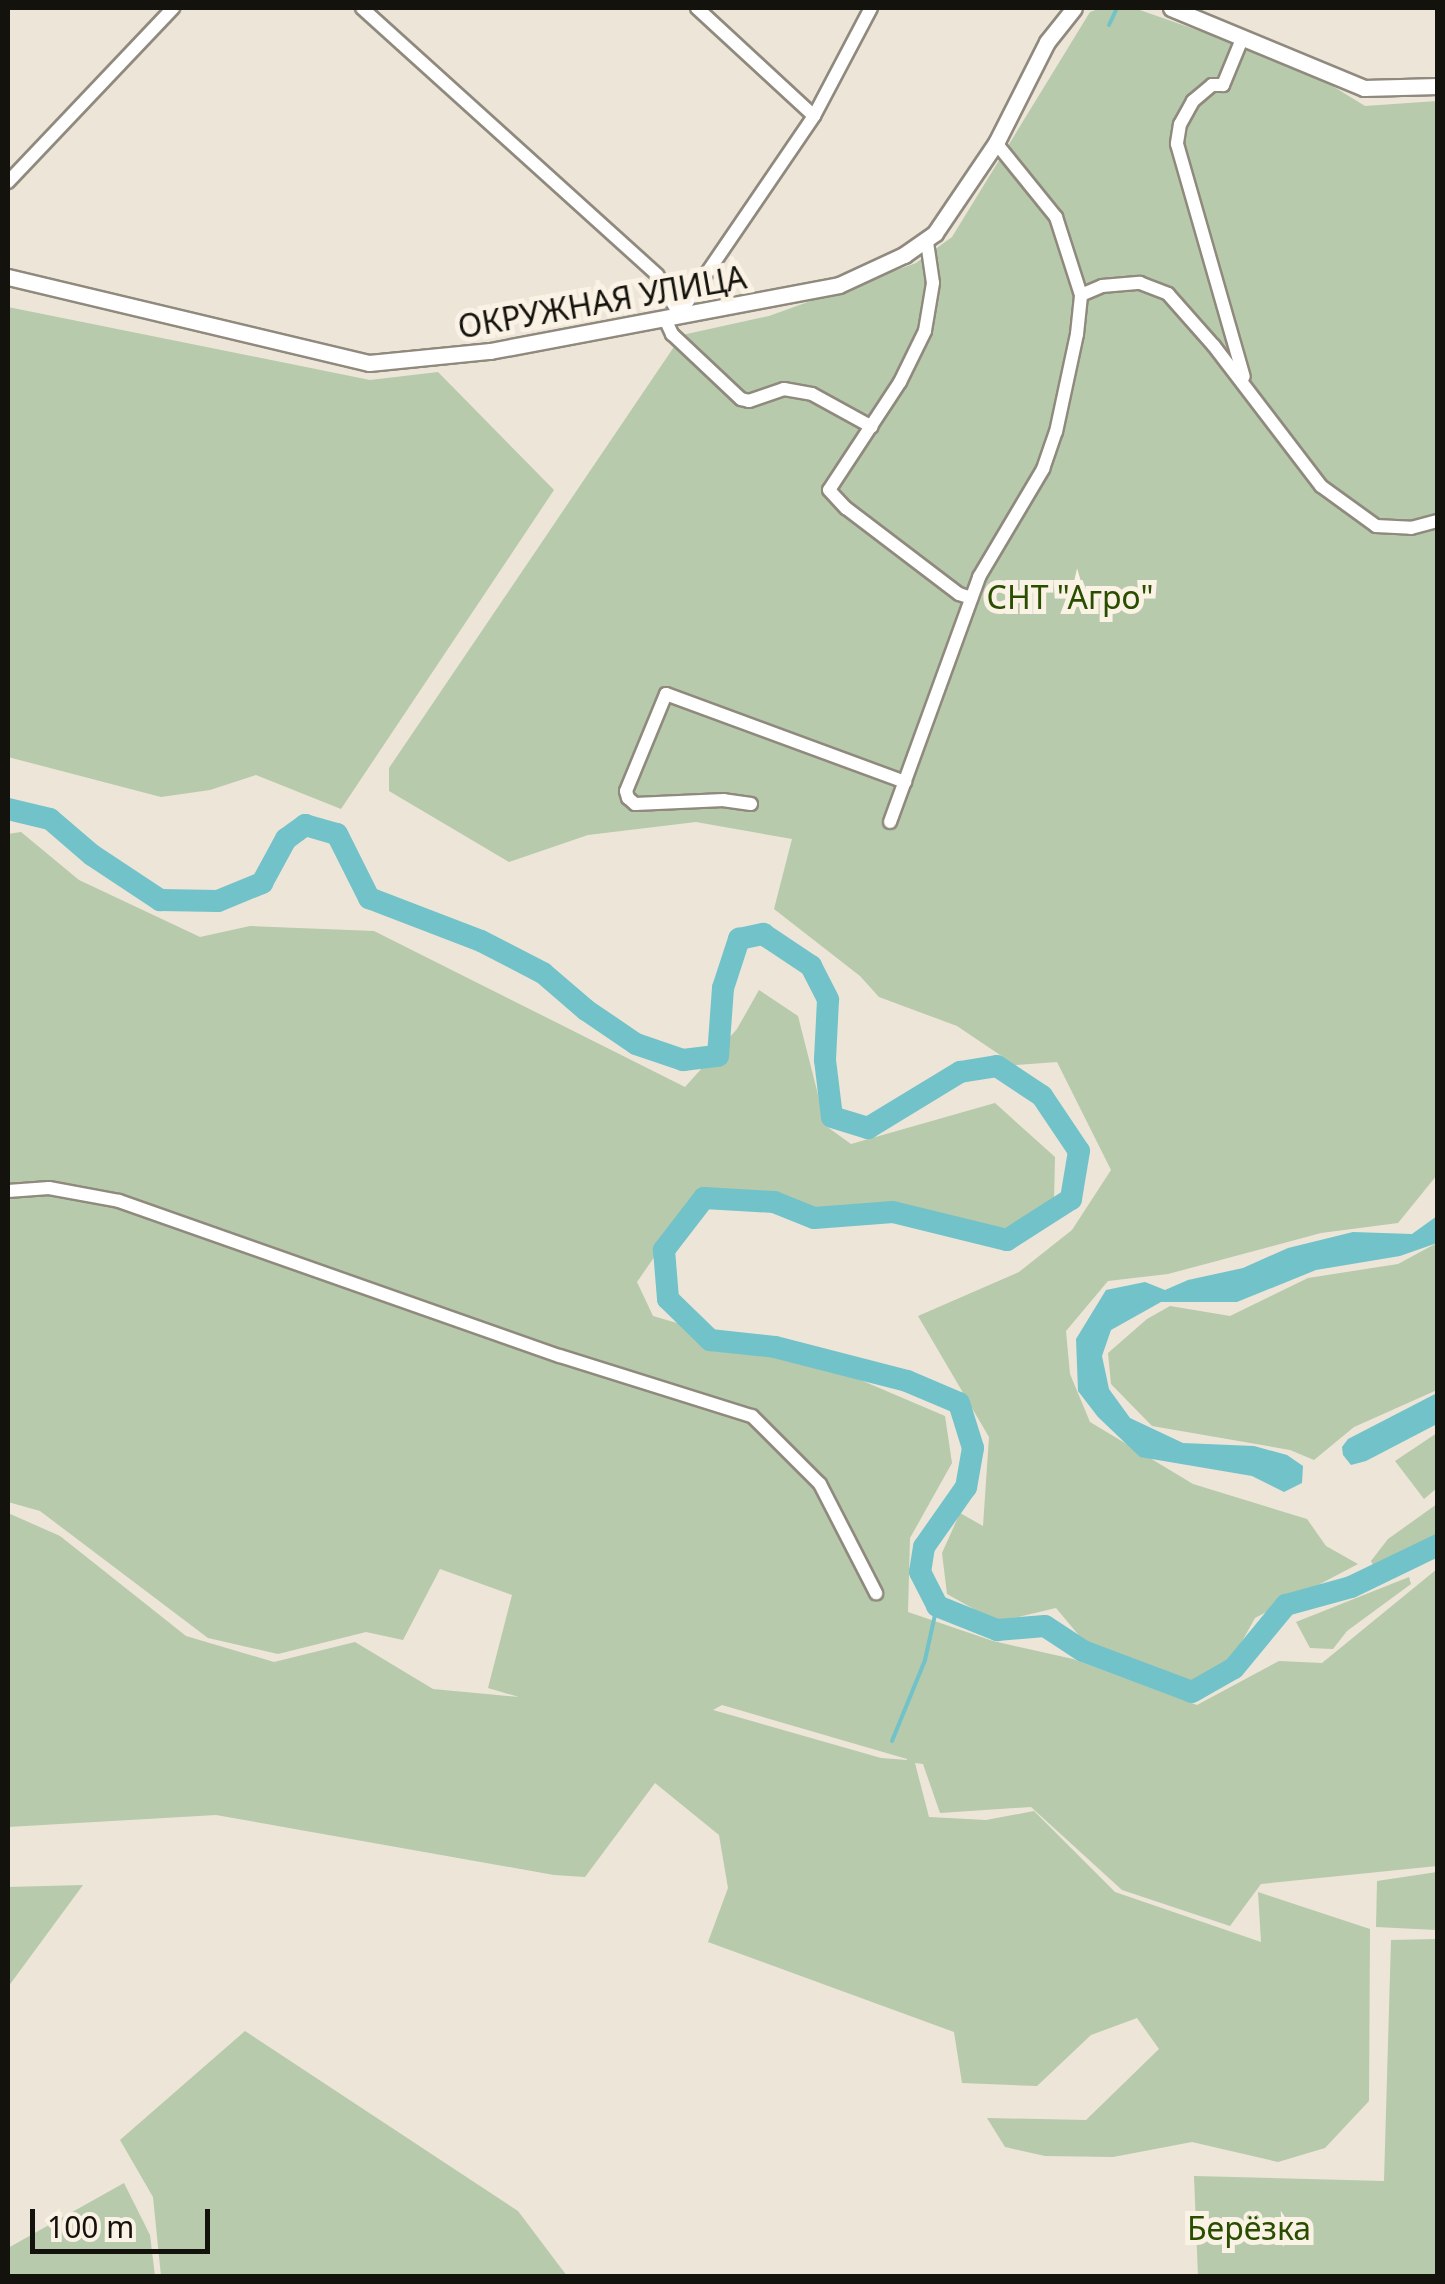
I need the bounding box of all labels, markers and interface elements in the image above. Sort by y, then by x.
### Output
street label: ОКРУЖНАЯ УЛИЦА [455,258,749,346]
park label: СНТ "Агро" [986,578,1154,616]
scale bar [35,2189,215,2251]
text: 100 m [47,2206,134,2247]
park label: Берёзка [1187,2209,1311,2247]

